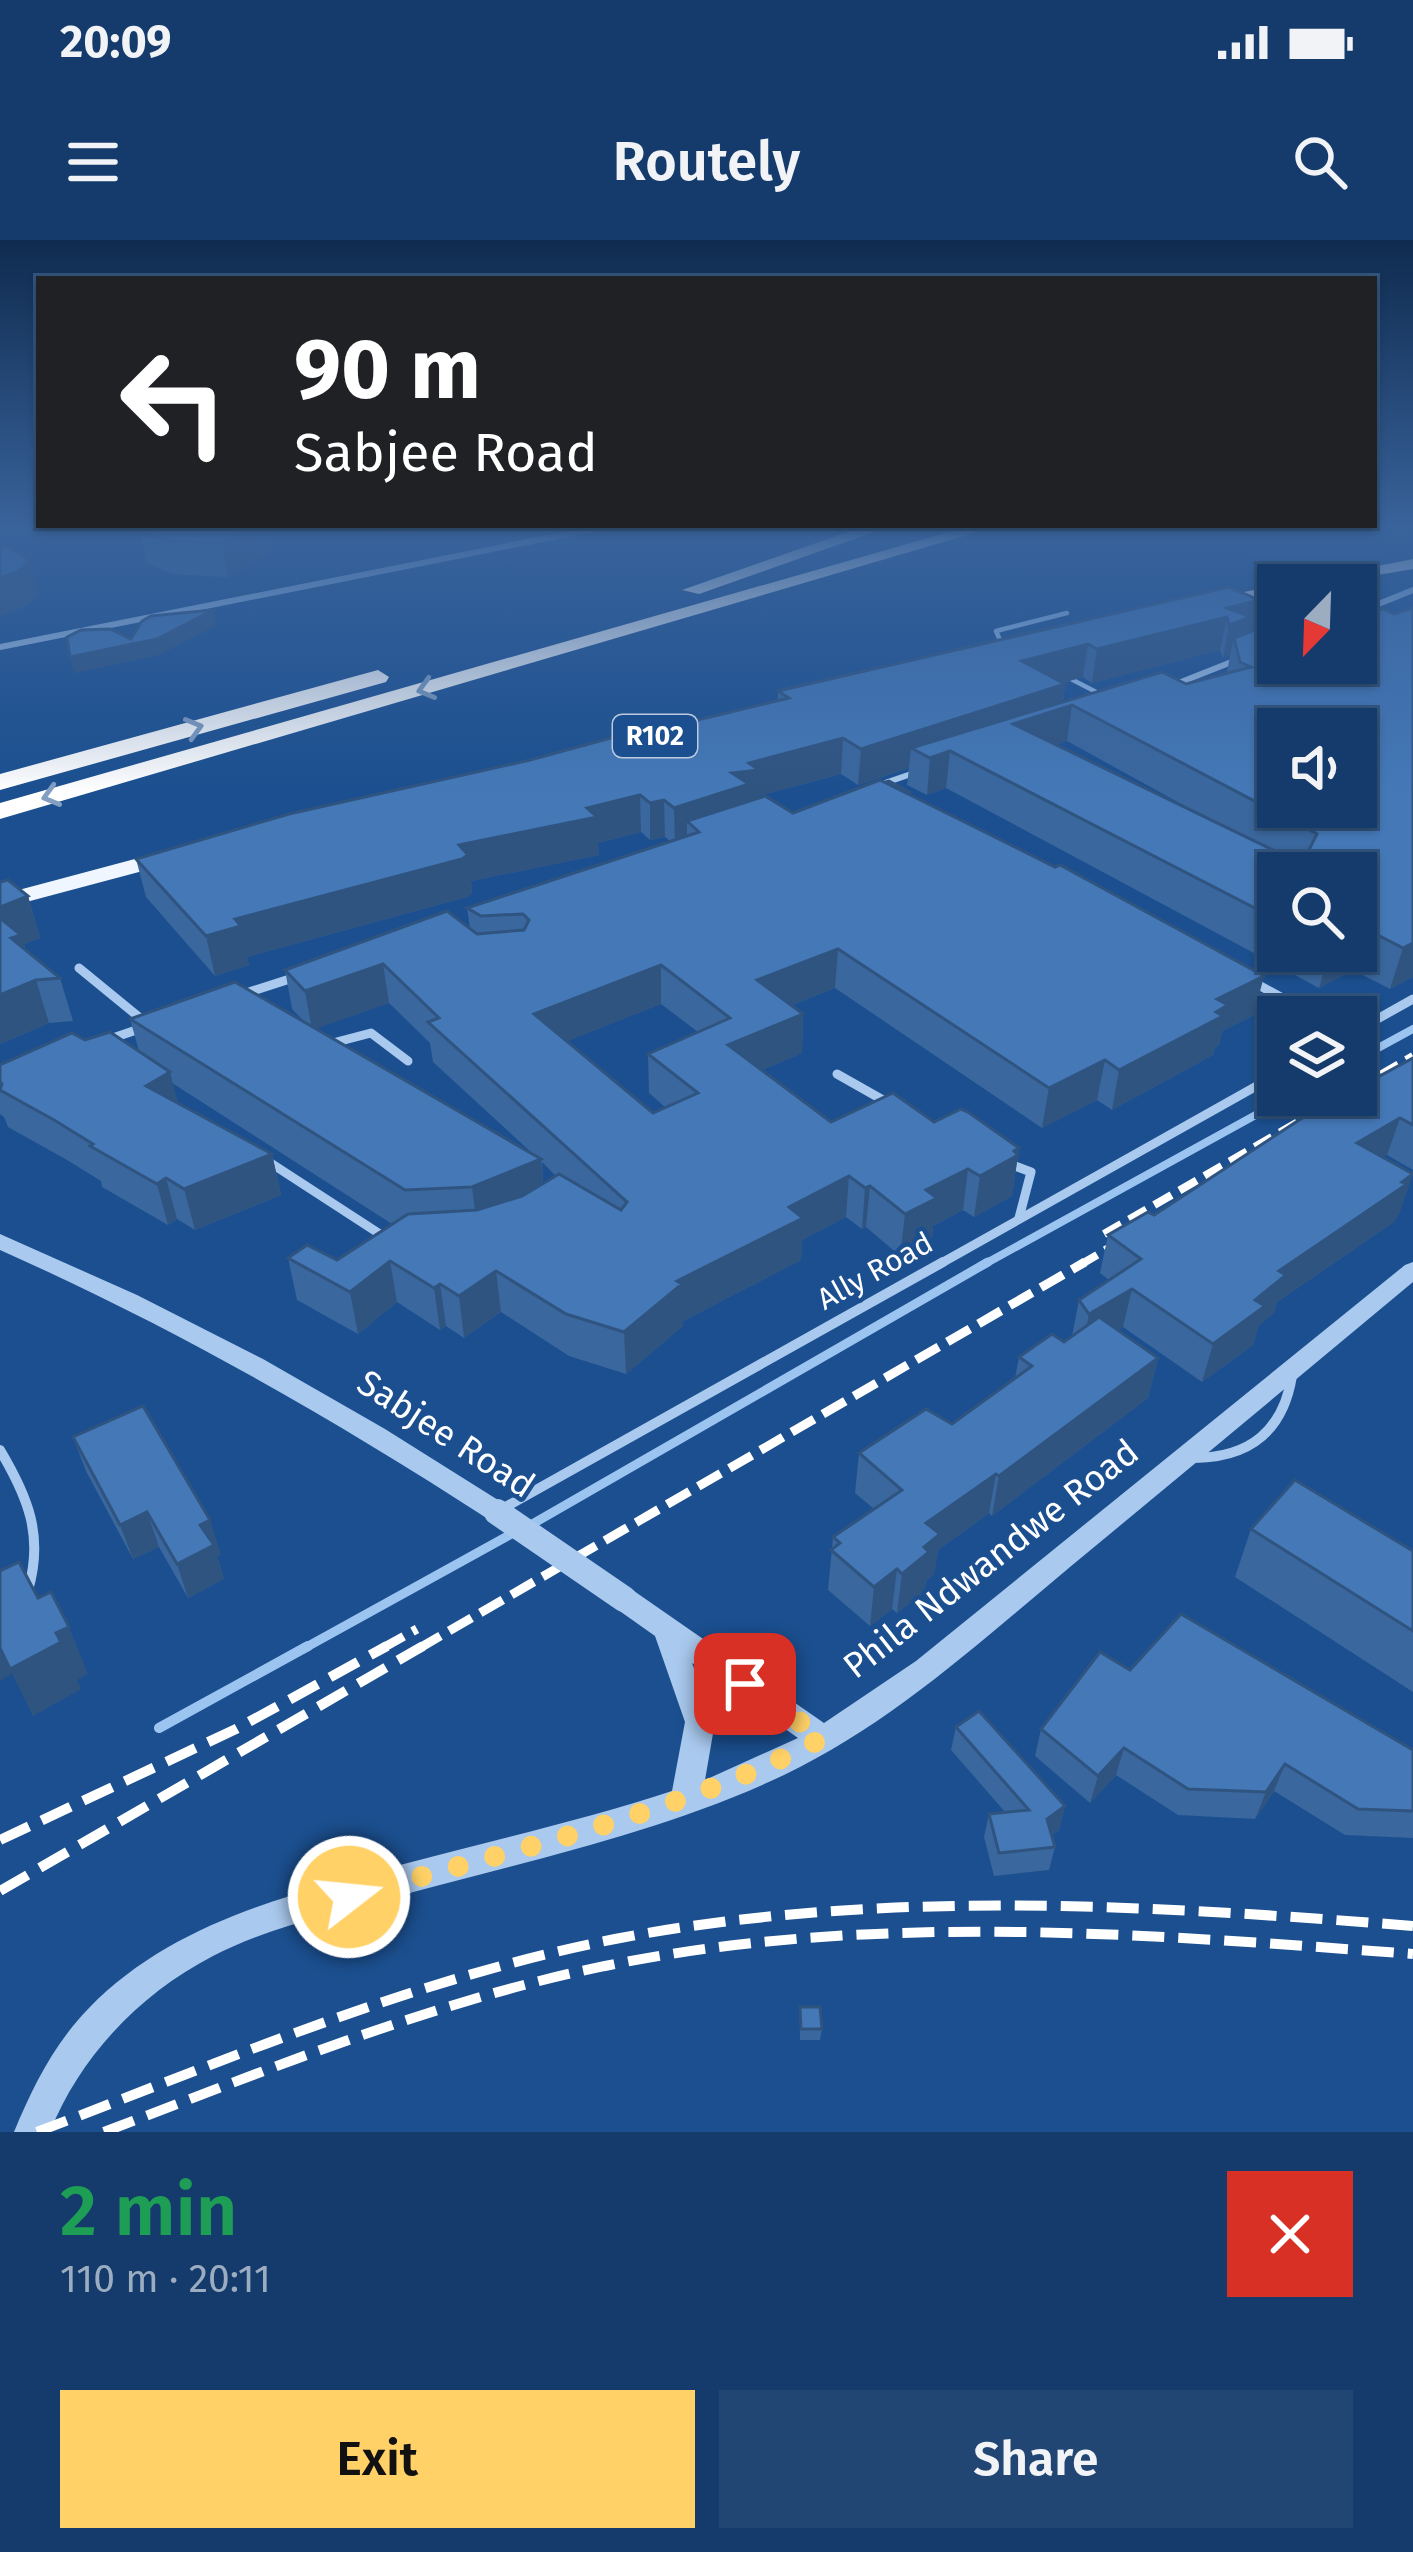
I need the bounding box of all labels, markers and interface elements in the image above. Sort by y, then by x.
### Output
text: 20:09 [60,15,171,69]
icon: menu [60,129,126,195]
icon: search [1287,129,1353,195]
text: Routely [613,130,800,194]
text: 90 m [294,319,481,420]
icon: left [96,324,252,480]
text: Sabjee Road [294,421,598,485]
north arrow [1257,564,1377,684]
map controls [1257,564,1377,1116]
one-way arrow [416,674,437,699]
button: sound [1257,708,1377,828]
road number: R102 [613,715,697,757]
one-way arrow [182,717,203,742]
one-way arrow [42,782,63,807]
button: search [1257,852,1377,972]
button: layers [1257,996,1377,1116]
street label: Ally Road [811,1225,939,1317]
street label: Sabjee Road [349,1360,543,1508]
street label: Phila Ndwandwe Road [835,1430,1147,1688]
pin [694,1633,796,1735]
icon: arrive [712,1651,778,1717]
position arrow [286,1834,412,1960]
text: 2 min [60,2168,237,2254]
button: close [1227,2171,1353,2297]
text: 110 m · 20:11 [60,2256,271,2302]
button: Exit [60,2390,695,2528]
button: Share [719,2390,1353,2528]

